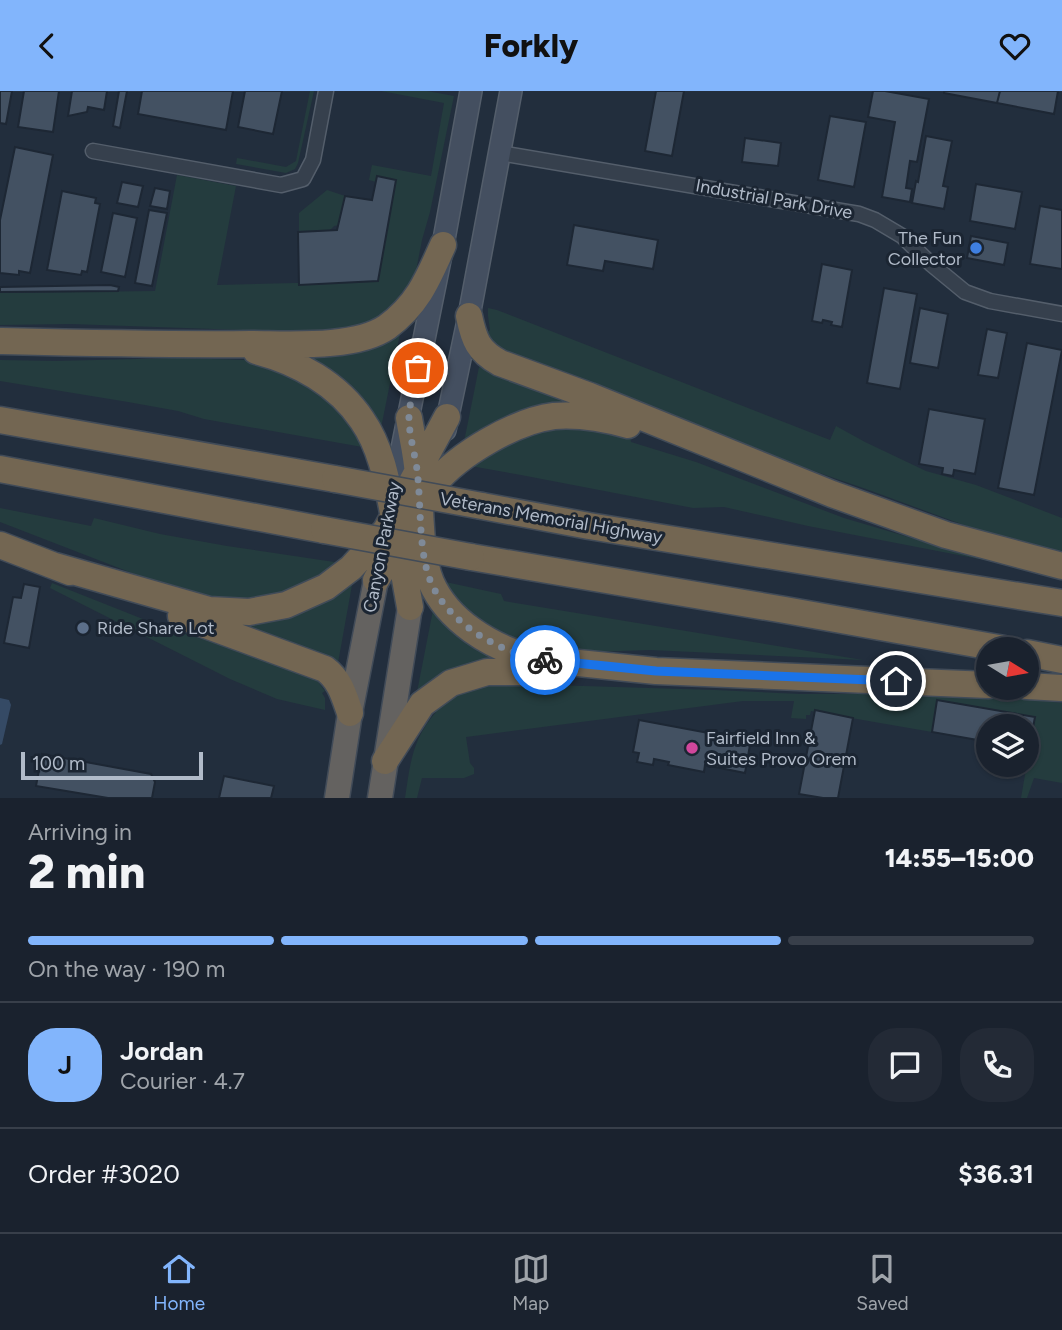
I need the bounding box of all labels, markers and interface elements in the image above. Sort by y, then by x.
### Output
icon: back [28,27,66,65]
text: Forkly [484,27,578,65]
icon: heart [996,27,1034,65]
street label: Industrial Park Drive [694,174,854,224]
place label: The Fun Collector [888,227,962,270]
marker: The Fun Collector [968,240,984,256]
pin [388,338,448,398]
icon: bag [399,349,437,387]
street label: Canyon Parkway [359,479,406,614]
street label: Veterans Memorial Highway [438,488,664,549]
place label: Ride Share Lot [97,617,215,639]
marker: Ride Share Lot [75,620,91,636]
courier [510,625,580,695]
north arrow [976,637,1040,700]
map controls [976,637,1039,777]
icon: bike [526,641,564,679]
pin [866,651,926,711]
icon: home [877,662,915,700]
button: layers [976,714,1039,777]
place label: Fairfield Inn & Suites Provo Orem [706,727,857,770]
marker: Fairfield Inn & Suites Provo Orem [684,740,700,756]
scale bar [21,749,203,781]
text: 100 m [32,752,85,775]
text: Arriving in [28,818,132,846]
text: 14:55–15:00 [885,842,1034,874]
text: 2 min [28,844,145,900]
text: On the way · 190 m [28,955,225,983]
button: chat [868,1028,942,1102]
button: phone [960,1028,1034,1102]
text: Jordan [120,1035,203,1067]
text: J [58,1049,72,1081]
text: Courier · 4.7 [120,1067,245,1095]
text: Order #3020 [28,1158,180,1190]
text: $36.31 [958,1158,1034,1190]
tab: Home [153,1250,205,1315]
tab: Map [512,1250,550,1315]
tab: Saved [856,1250,909,1315]

